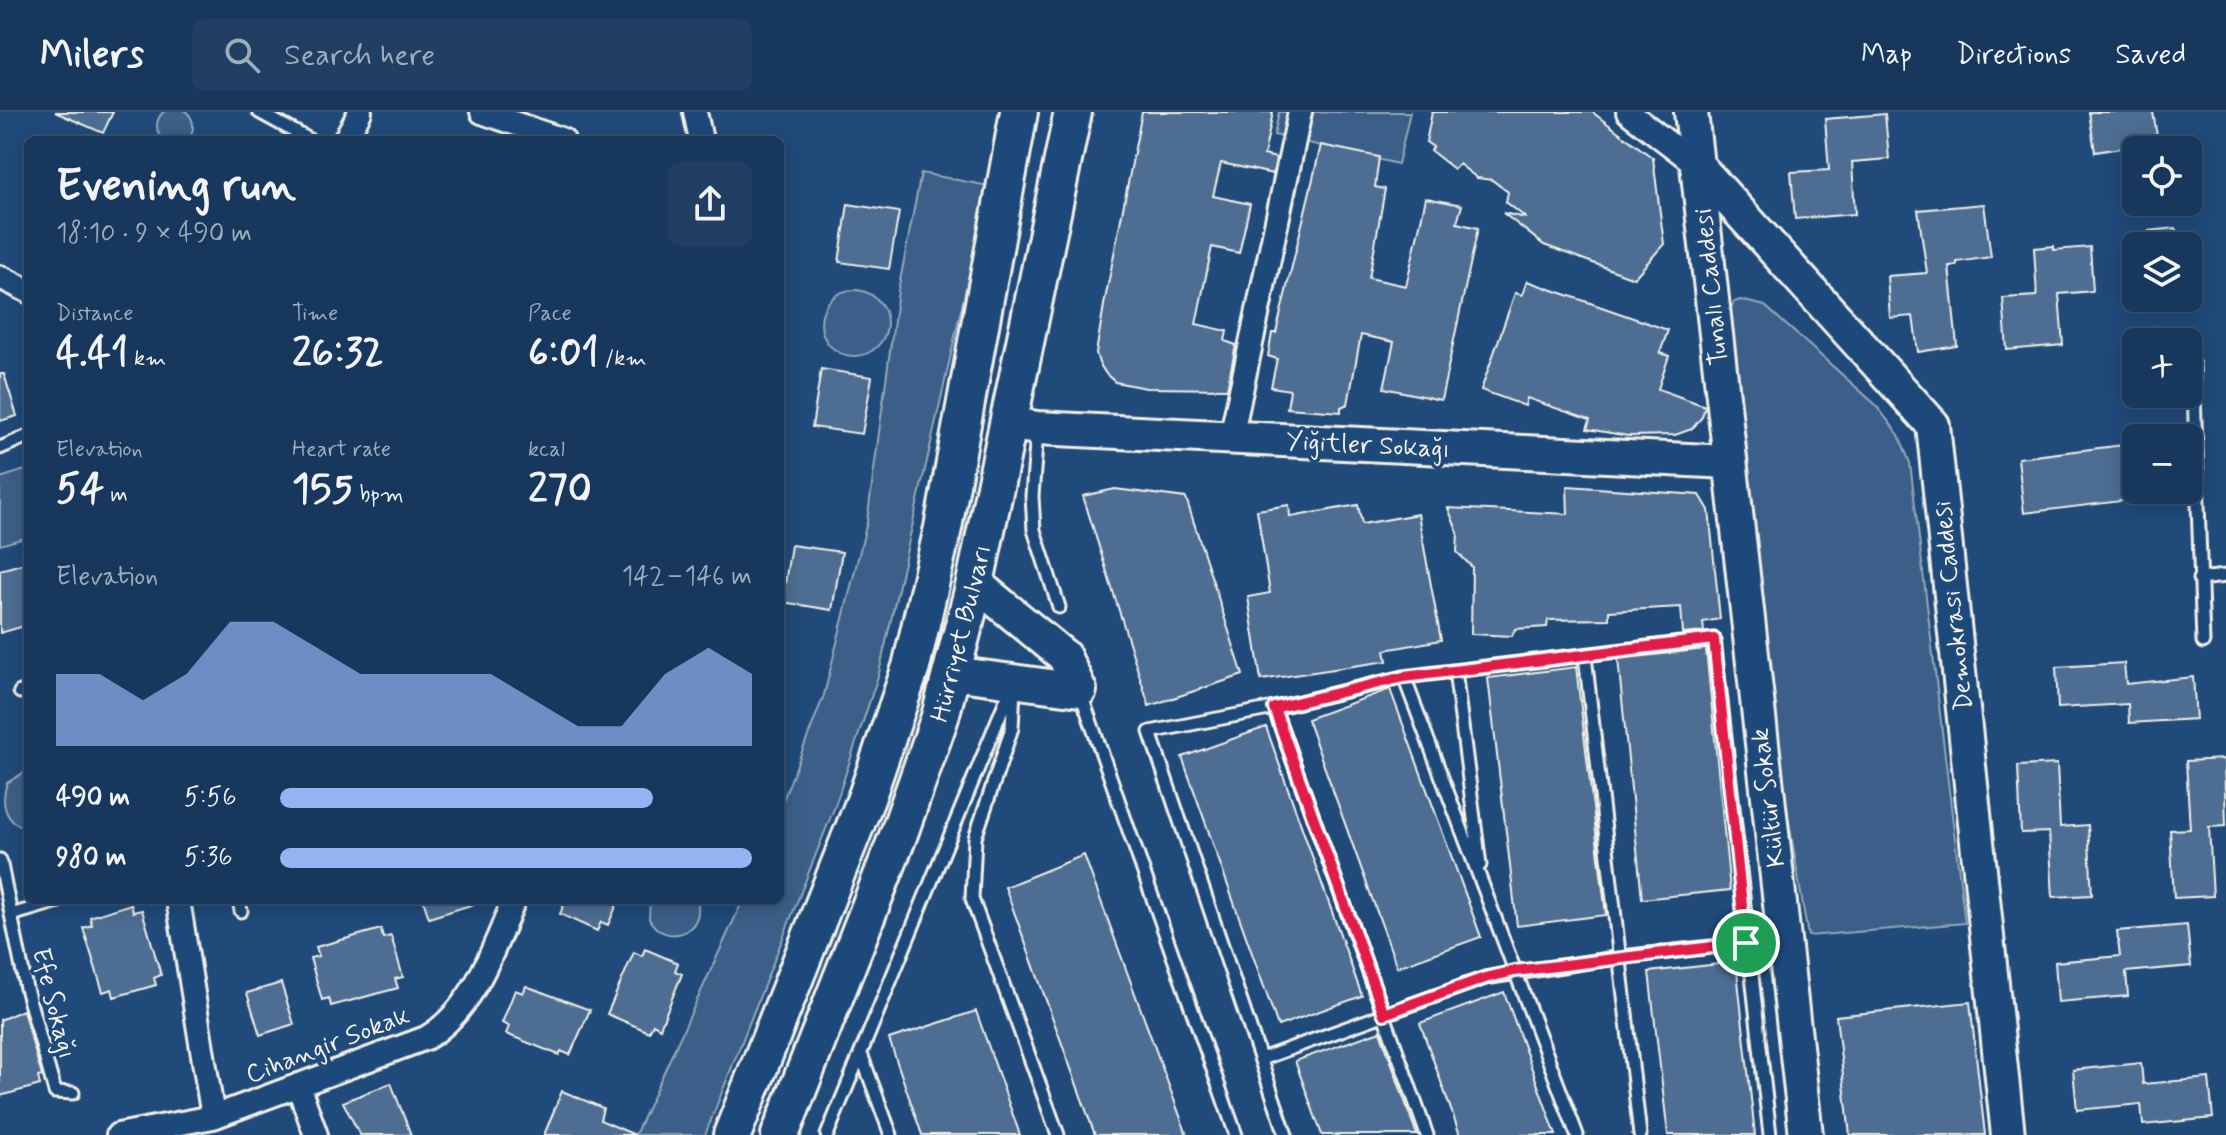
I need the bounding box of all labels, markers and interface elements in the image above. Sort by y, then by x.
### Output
search box [192,19,752,91]
text: Milers [40,31,144,80]
icon: search [220,33,264,77]
text: Search here [284,36,435,75]
text: Map [1861,37,1912,74]
text: Directions [1956,37,2071,74]
text: Saved [2115,37,2186,74]
map controls [2122,136,2202,504]
button: locate [2122,136,2202,216]
text: Evening run [56,158,296,216]
button: share [668,162,752,246]
street label: Tunalı Caddesi [1687,207,1737,367]
text: 18:10 · 9 × 490 m [56,217,252,251]
button: layers [2122,232,2202,312]
text: Distance [56,300,133,328]
text: Time [292,300,338,328]
text: Pace [528,300,572,328]
text: 4.41 [56,328,128,380]
text: 26:32 [292,328,384,380]
text: 6:01 [528,328,599,380]
button: + [2122,328,2202,408]
text: km [128,345,166,373]
text: /km [599,345,646,373]
button: − [2122,424,2202,504]
street label: Yiğitler Sokağı [1285,425,1451,467]
text: Elevation [56,436,143,464]
text: Heart rate [292,436,391,464]
text: kcal [528,436,565,464]
text: 54 [56,464,104,516]
text: 155 [292,464,353,516]
text: 270 [528,464,592,516]
text: m [104,481,128,509]
text: bpm [353,481,404,509]
street label: Demokrasi Caddesi [1926,499,1982,712]
street label: Hürriyet Bulvarı [923,541,1000,726]
text: Elevation [56,560,158,594]
text: 142–146 m [622,560,752,594]
street label: Kültür Sokak [1744,726,1794,869]
text: 490 m [56,781,130,815]
text: 5:56 [184,781,237,815]
text: 980 m [56,841,126,875]
text: 5:36 [184,841,233,875]
pin [1712,909,1780,977]
icon: arrive [1724,921,1768,965]
street label: Efe Sokağı [23,944,83,1062]
street label: Cihangir Sokak [241,999,415,1093]

